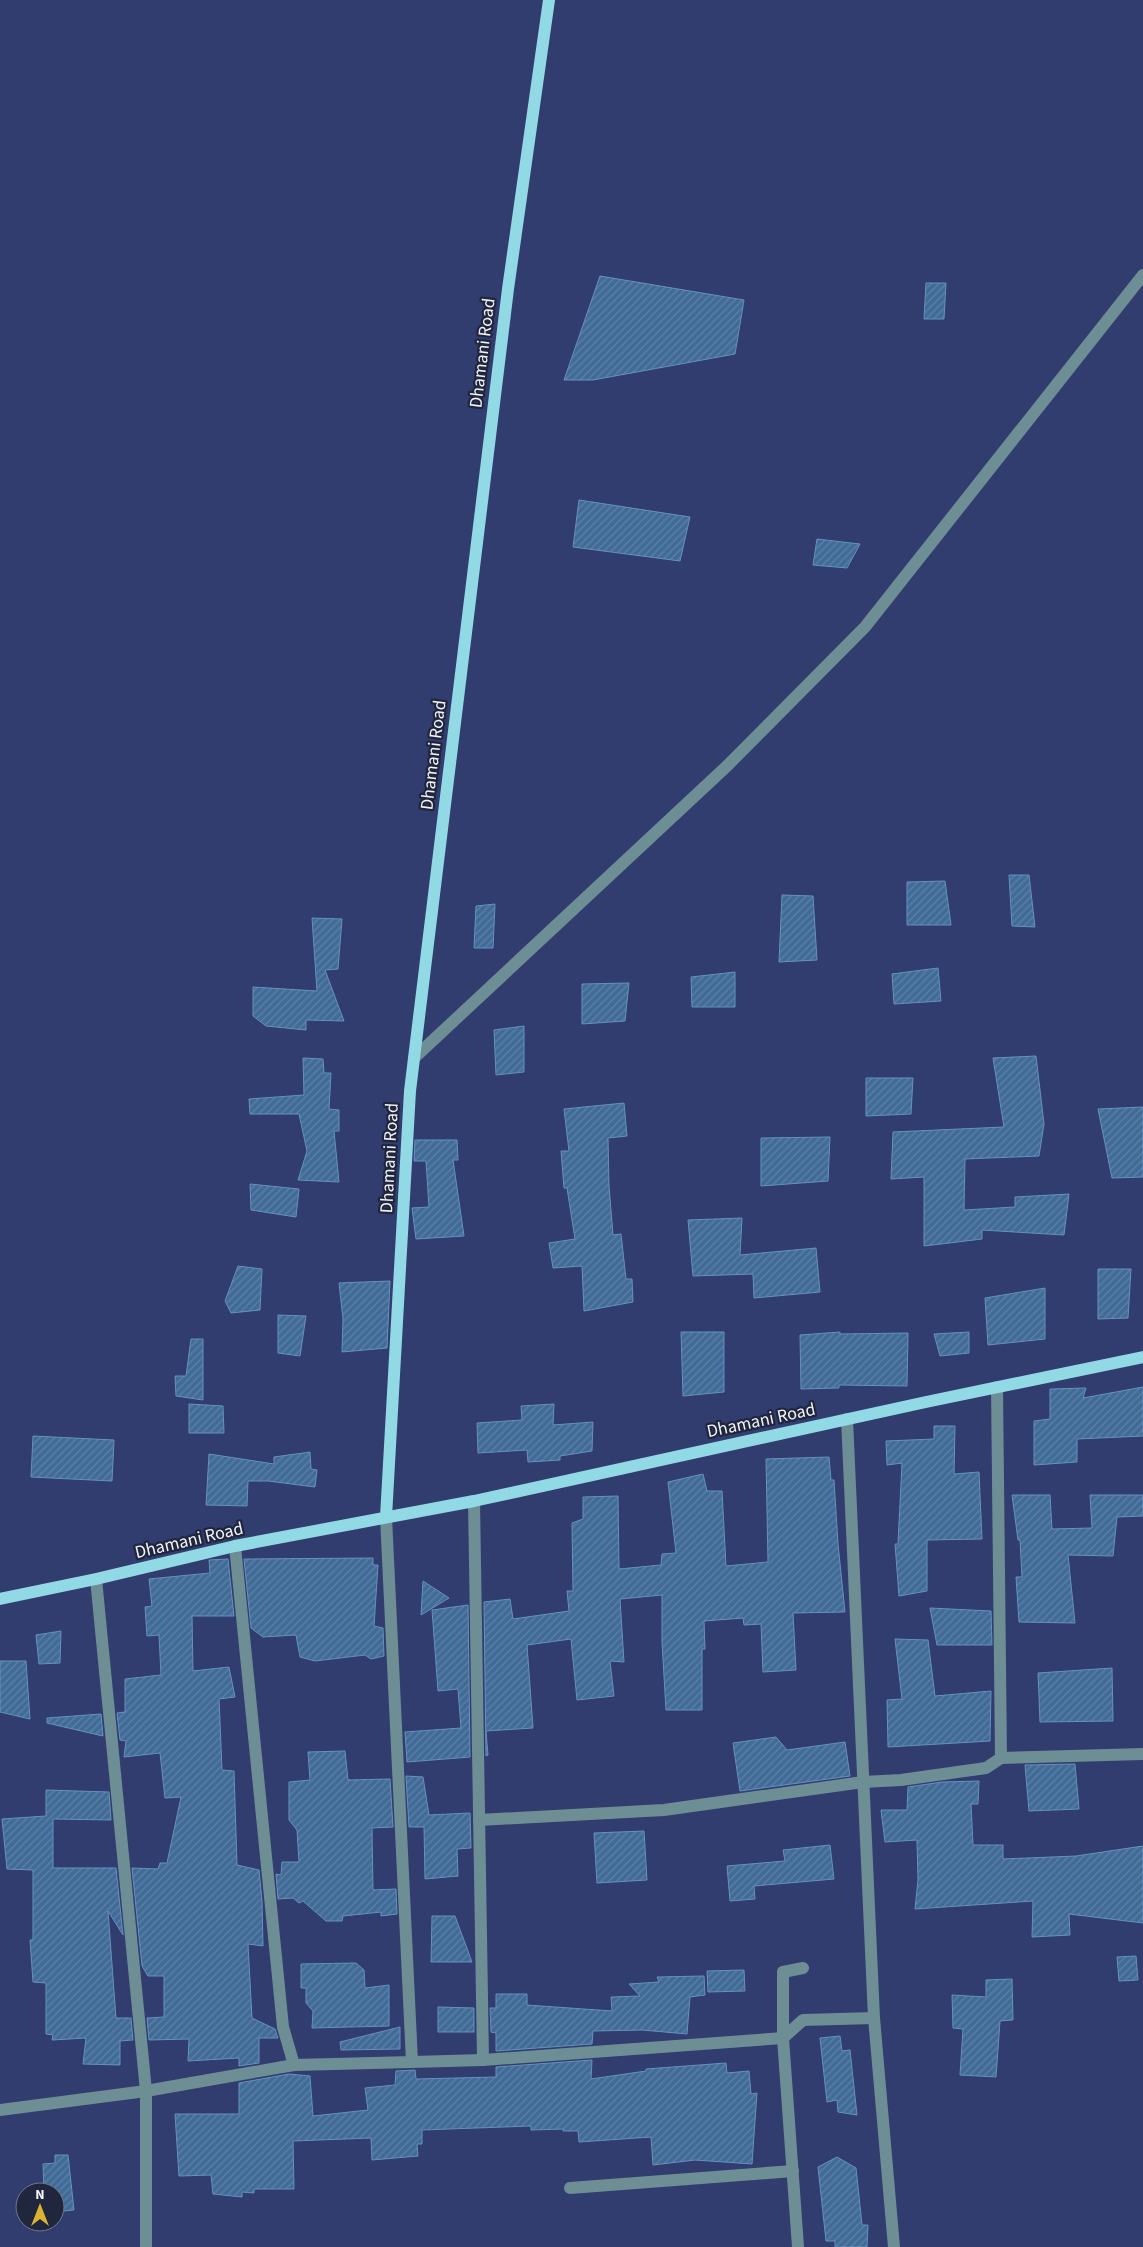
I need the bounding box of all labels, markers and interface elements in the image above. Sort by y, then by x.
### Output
street label: Dhamani Road [463,297,502,409]
street label: Dhamani Road [414,699,453,811]
street label: Dhamani Road [374,1102,405,1214]
street label: Dhamani Road [704,1397,818,1444]
street label: Dhamani Road [132,1516,246,1565]
north arrow [15,2182,65,2232]
text: N [35,2185,45,2205]

